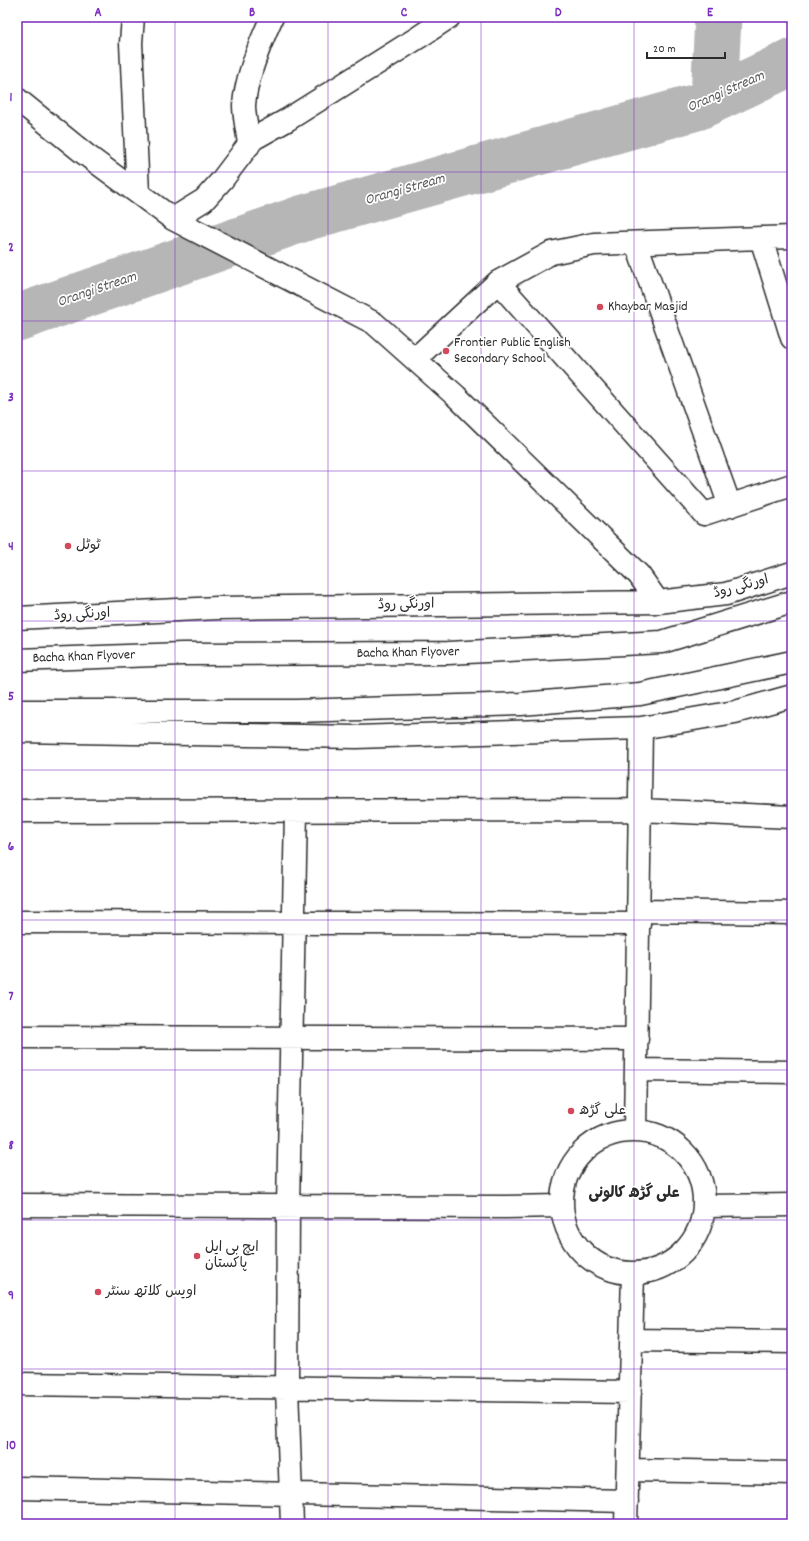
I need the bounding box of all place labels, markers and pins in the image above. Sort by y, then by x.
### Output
place label: Khaybar Masjid [608,297,688,317]
marker: Khaybar Masjid [595,302,605,312]
place label: Frontier Public English Secondary School [454,333,571,369]
marker: Frontier Public English Secondary School [441,346,451,356]
place label: ٹوٹل [76,536,101,556]
marker: ٹوٹل [63,541,73,551]
place label: علی گڑھ [579,1101,626,1121]
marker: علی گڑھ [566,1106,576,1116]
place label: ایچ بی ایل پاکستان [205,1238,259,1274]
marker: ایچ بی ایل پاکستان [192,1251,202,1261]
place label: اویس کلاتھ سنٹر [105,1282,196,1302]
marker: اویس کلاتھ سنٹر [93,1287,103,1297]

